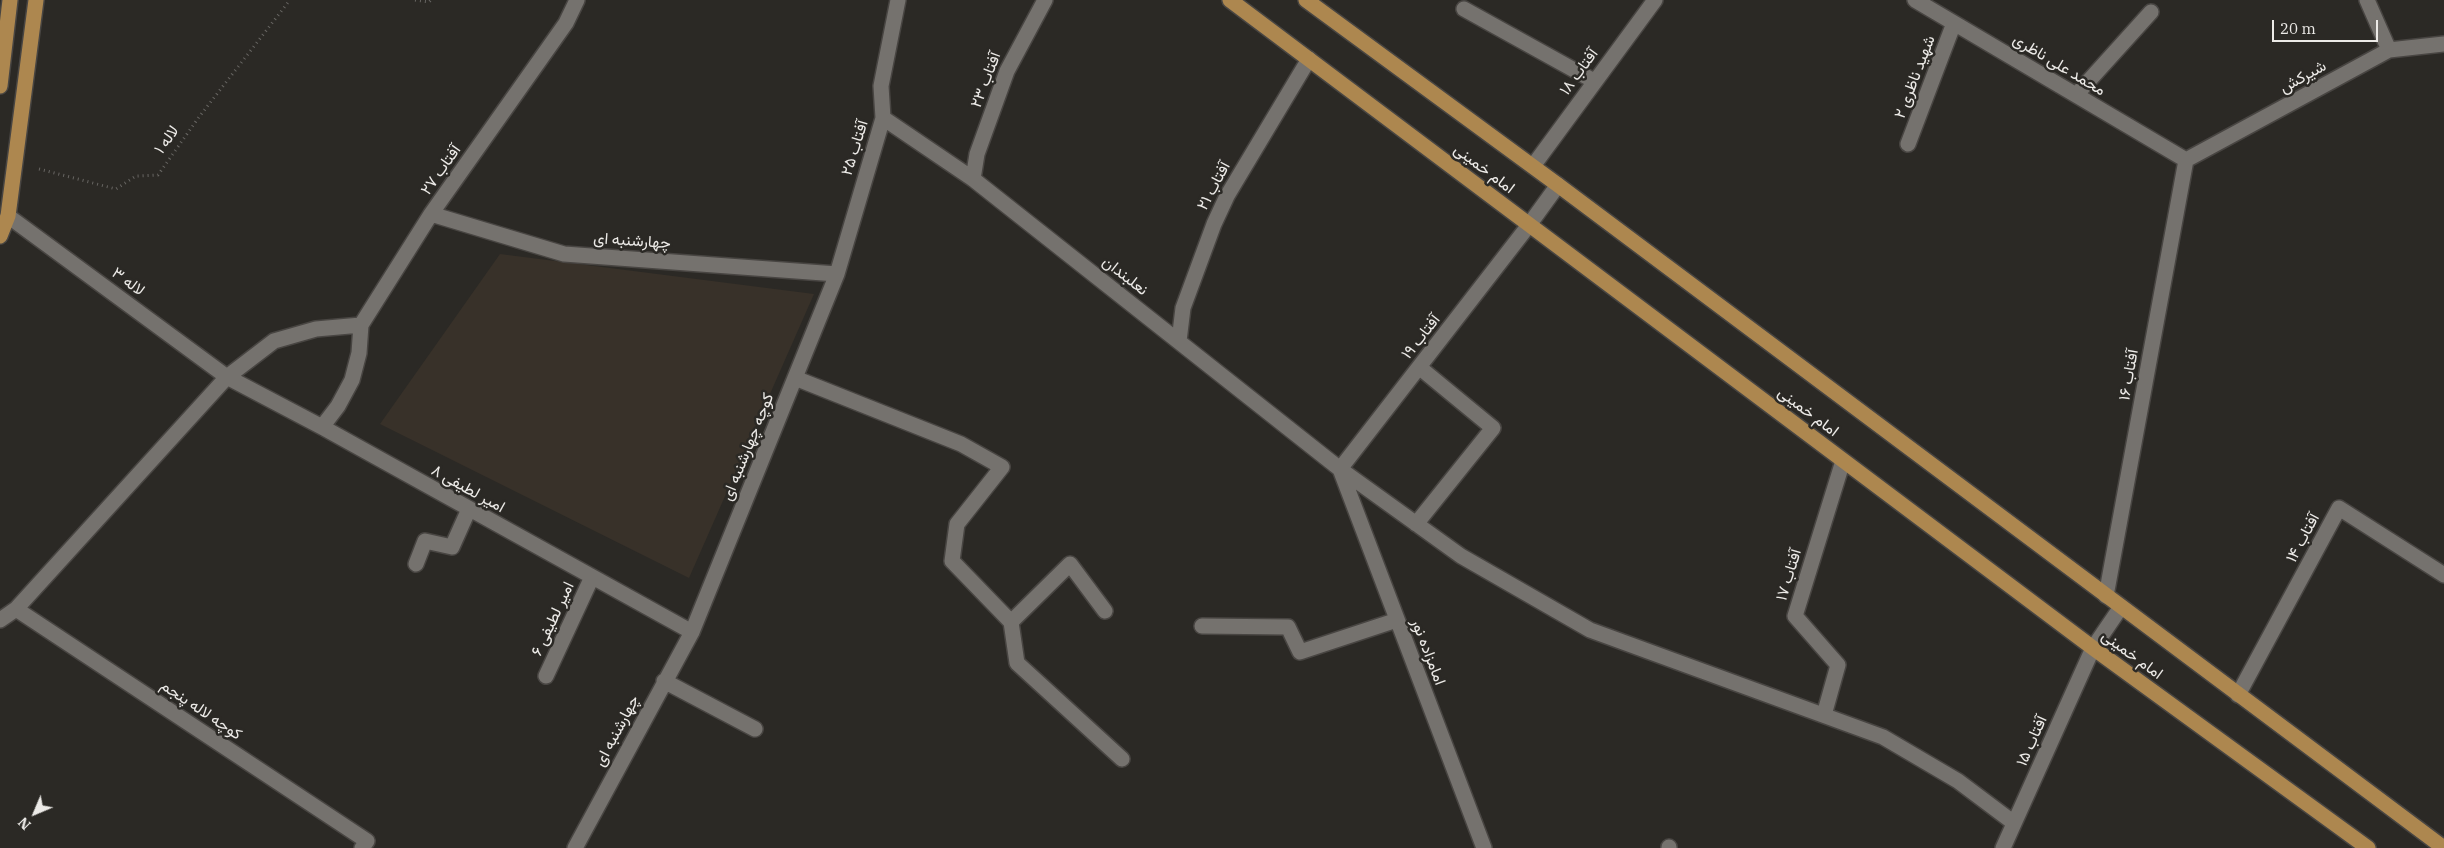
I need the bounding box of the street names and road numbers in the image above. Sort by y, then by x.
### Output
street label: محمد علی ناظری [2009,30,2109,100]
street label: ۲ شهید ناظری [1890,33,1940,121]
street label: آفتاب ۱۸ [1556,45,1602,99]
street label: آفتاب ۲۳ [967,50,1005,110]
street label: شیرکش [2276,56,2330,98]
street label: آفتاب ۲۵ [838,118,872,178]
street label: لاله ۱ [150,122,184,158]
street label: امام خمینی [1450,140,1518,198]
street label: آفتاب ۲۷ [417,141,465,199]
street label: آفتاب ۲۱ [1193,159,1235,213]
street label: چهارشنبه ای [593,229,671,253]
street label: نعلبندان [1098,252,1152,300]
street label: لاله ۳ [108,264,148,300]
street label: ۱۹ آفتاب [1398,311,1444,363]
street label: آفتاب ۱۶ [2115,348,2143,402]
street label: امام خمینی [1774,383,1842,441]
street label: کوچه چهارشنبه ای [718,390,778,504]
street label: ۸ امیر لطیفی [428,461,508,517]
street label: آفتاب ۱۴ [2282,510,2324,566]
street label: ۱۷ آفتاب [1772,547,1806,603]
street label: ۶ امیر لطیفی [527,579,579,659]
street label: امامزاده نور [1407,616,1449,688]
street label: امام خمینی [2098,626,2166,684]
street label: کوچه لاله پنجم [157,676,245,744]
street label: چهارشنبه ای [590,692,644,770]
street label: آفتاب ۱۵ [2012,713,2052,769]

